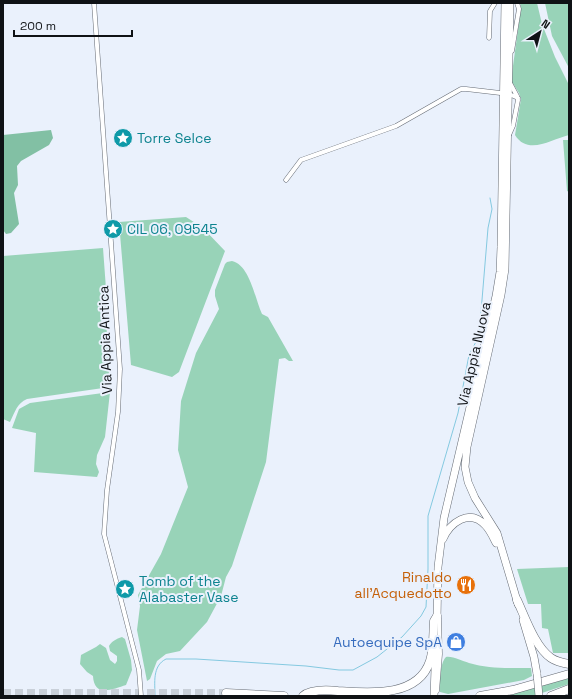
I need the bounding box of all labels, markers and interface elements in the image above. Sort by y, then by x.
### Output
scale bar [14,12,132,38]
north arrow [520,12,560,52]
text: N [539,16,553,32]
text: 200 m [20,18,56,34]
place icon: Torre Selce [112,127,134,149]
place label: Torre Selce [137,129,212,147]
place icon: CIL 06, 09545 [102,218,124,240]
place label: CIL 06, 09545 [127,220,218,238]
street label: Via Appia Antica [94,285,116,395]
street label: Via Appia Nuova [453,300,495,408]
place label: Rinaldo all'Acquedotto [354,568,452,602]
place label: Tomb of the Alabaster Vase [139,572,239,606]
restaurant icon: Rinaldo all'Acquedotto [455,574,477,596]
place icon: Tomb of the Alabaster Vase [114,578,136,600]
shop icon: Autoequipe SpA [445,631,467,653]
place label: Autoequipe SpA [333,633,442,651]

